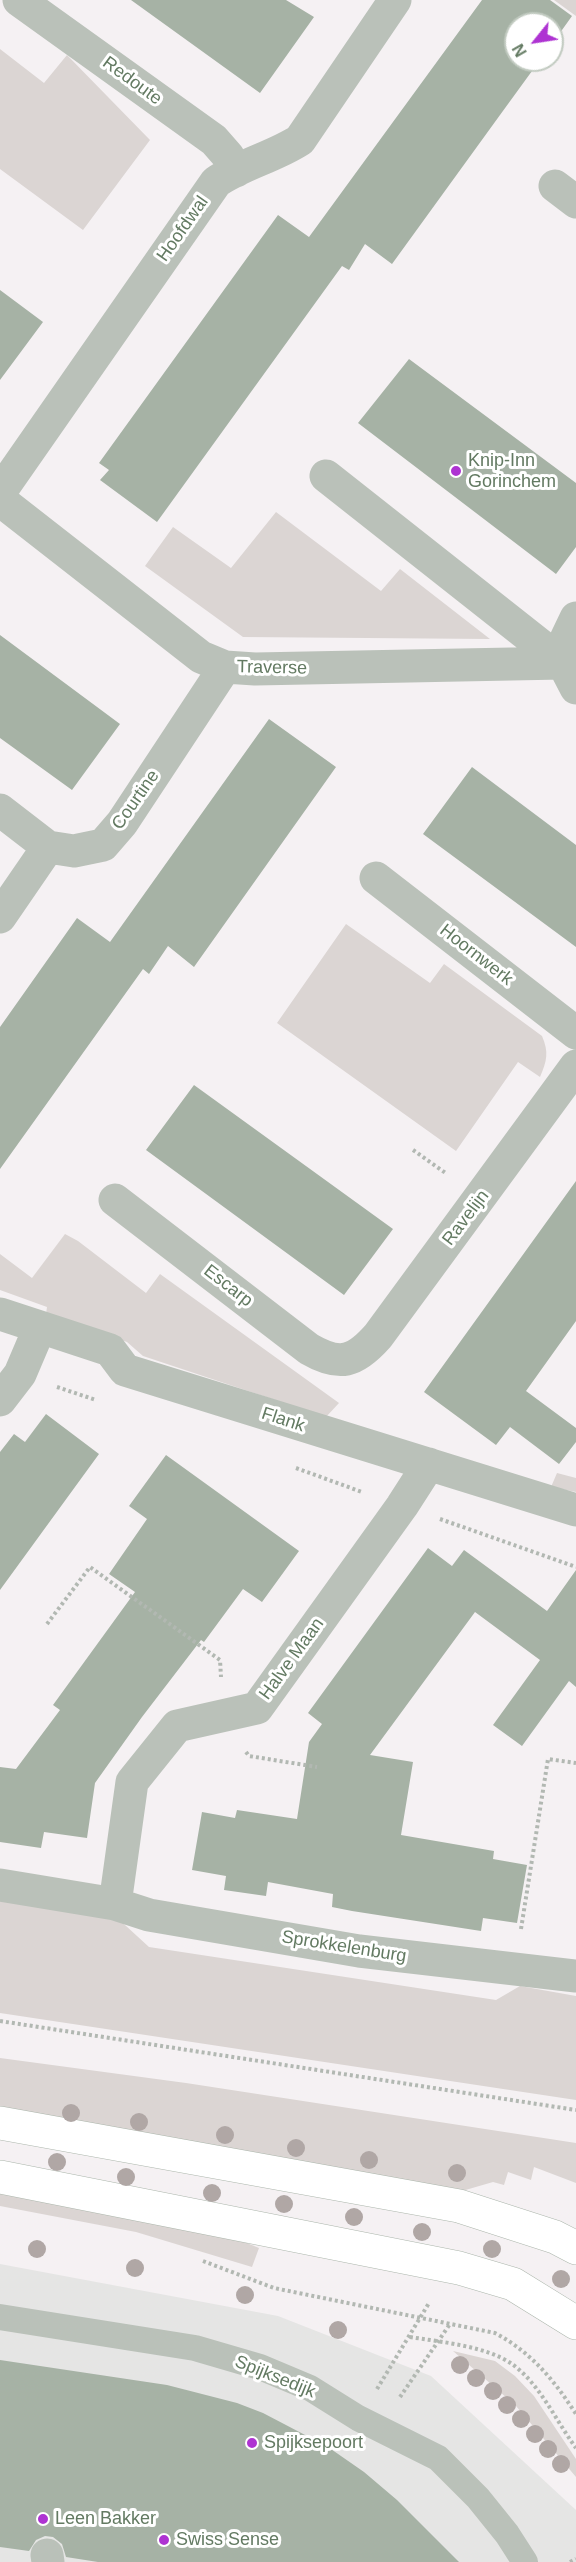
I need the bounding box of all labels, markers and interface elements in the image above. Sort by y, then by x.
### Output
north arrow [504,12,564,72]
text: N [509,41,530,60]
street label: Redoute [98,52,166,110]
street label: Hoofdwal [153,192,213,266]
place label: Knip-Inn Gorinchem [468,450,556,492]
marker: Knip-Inn Gorinchem [449,464,463,478]
street label: Traverse [237,657,307,679]
street label: Courtine [108,766,164,834]
street label: Hoornwerk [435,920,517,990]
street label: Ravelijn [438,1186,494,1250]
street label: Escarp [199,1260,257,1312]
street label: Flank [259,1403,307,1437]
street label: Halve Maan [255,1614,329,1704]
street label: Sprokkelenburg [280,1926,408,1968]
street label: Spijksedijk [232,2351,318,2403]
place label: Spijksepoort [264,2432,363,2454]
marker: Spijksepoort [245,2436,259,2450]
place label: Leen Bakker [55,2508,156,2530]
marker: Leen Bakker [36,2512,50,2526]
place label: Swiss Sense [176,2529,279,2551]
marker: Swiss Sense [157,2533,171,2547]

